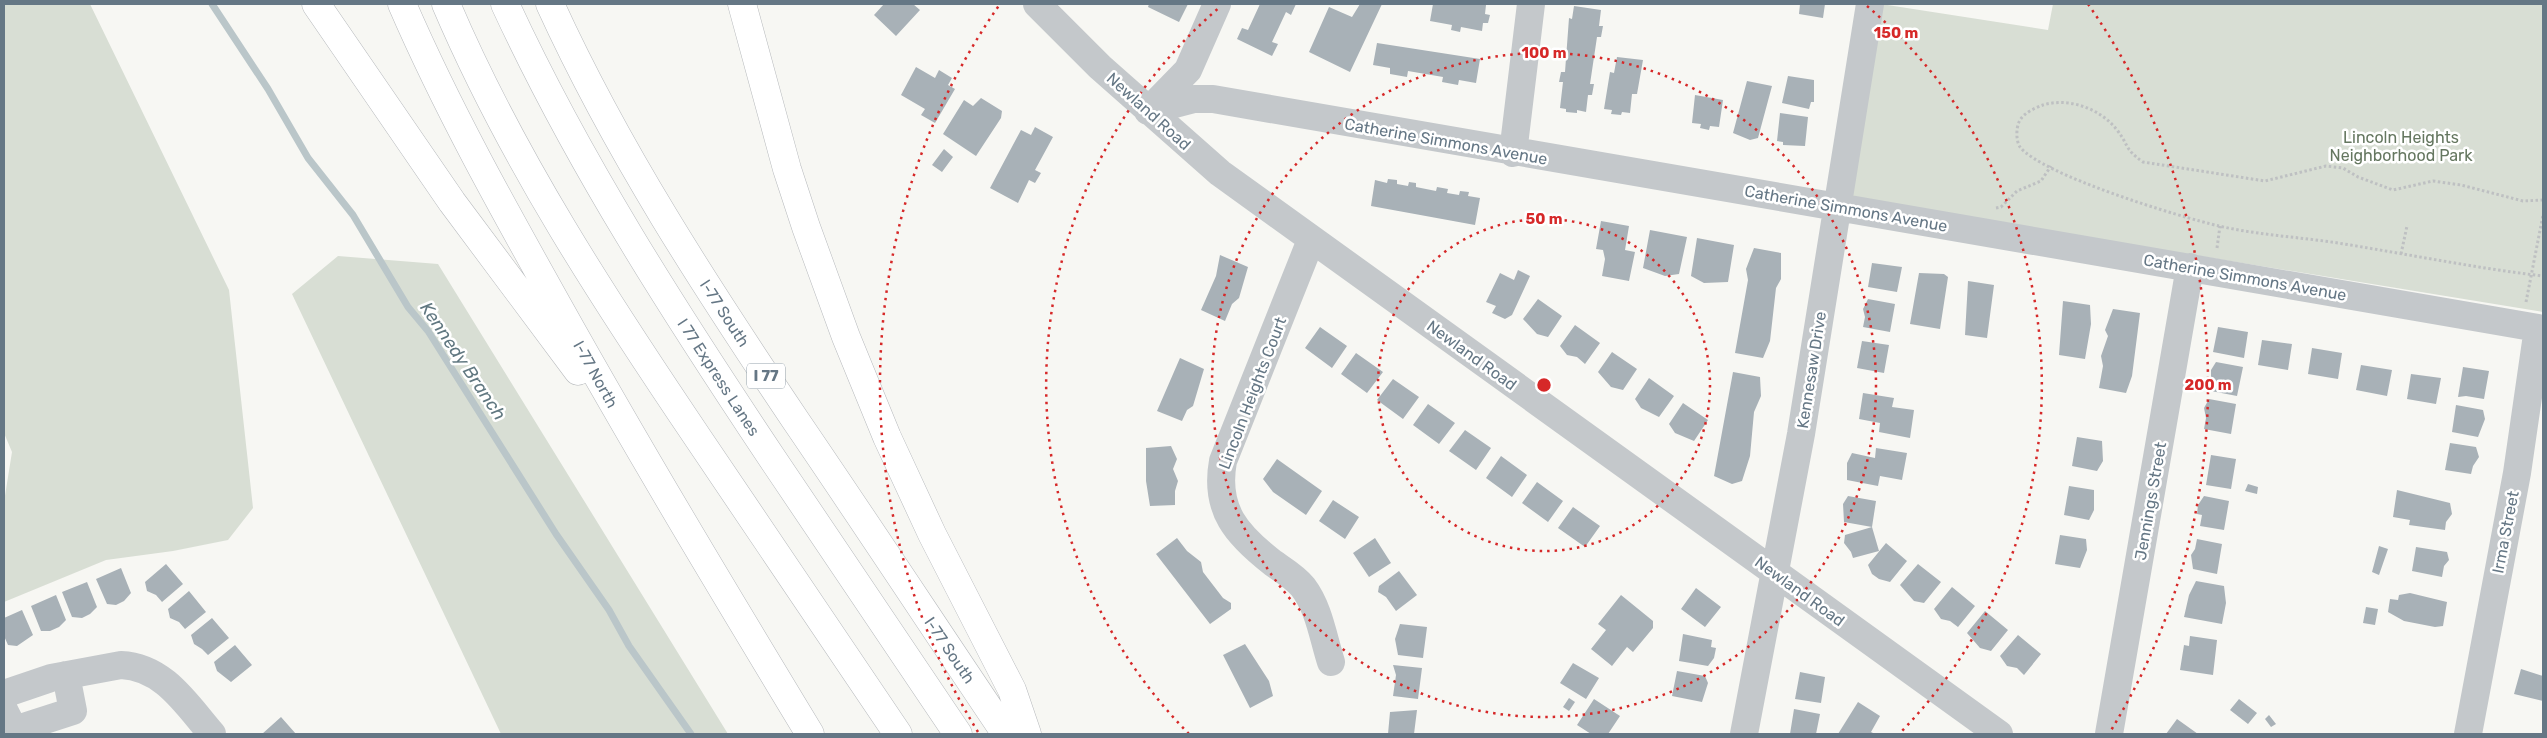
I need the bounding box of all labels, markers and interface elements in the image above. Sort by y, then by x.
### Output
text: 150 m [1874,24,1918,42]
text: 100 m [1522,44,1566,62]
street label: Newland Road [1103,69,1195,154]
street label: Catherine Simmons Avenue [1343,114,1549,169]
park label: Lincoln Heights Neighborhood Park [2330,128,2473,165]
street label: Catherine Simmons Avenue [1743,181,1949,236]
text: 50 m [1526,210,1562,228]
street label: Catherine Simmons Avenue [2142,250,2348,305]
street label: I-77 South [696,276,753,350]
water label: Kennedy Branch [415,298,511,424]
street label: Kennesaw Drive [1793,310,1830,430]
street label: Lincoln Heights Court [1215,314,1290,472]
street label: I 77 Express Lanes [674,315,764,440]
street label: Newland Road [1423,316,1520,394]
street label: I-77 North [569,337,622,411]
road number: I 77 [747,364,785,388]
centre of rings [1535,376,1553,394]
text: 200 m [2184,376,2232,394]
street label: Jennings Street [2131,440,2170,562]
street label: Irma Street [2488,489,2523,575]
street label: Newland Road [1751,552,1848,630]
street label: I-77 South [920,613,979,687]

